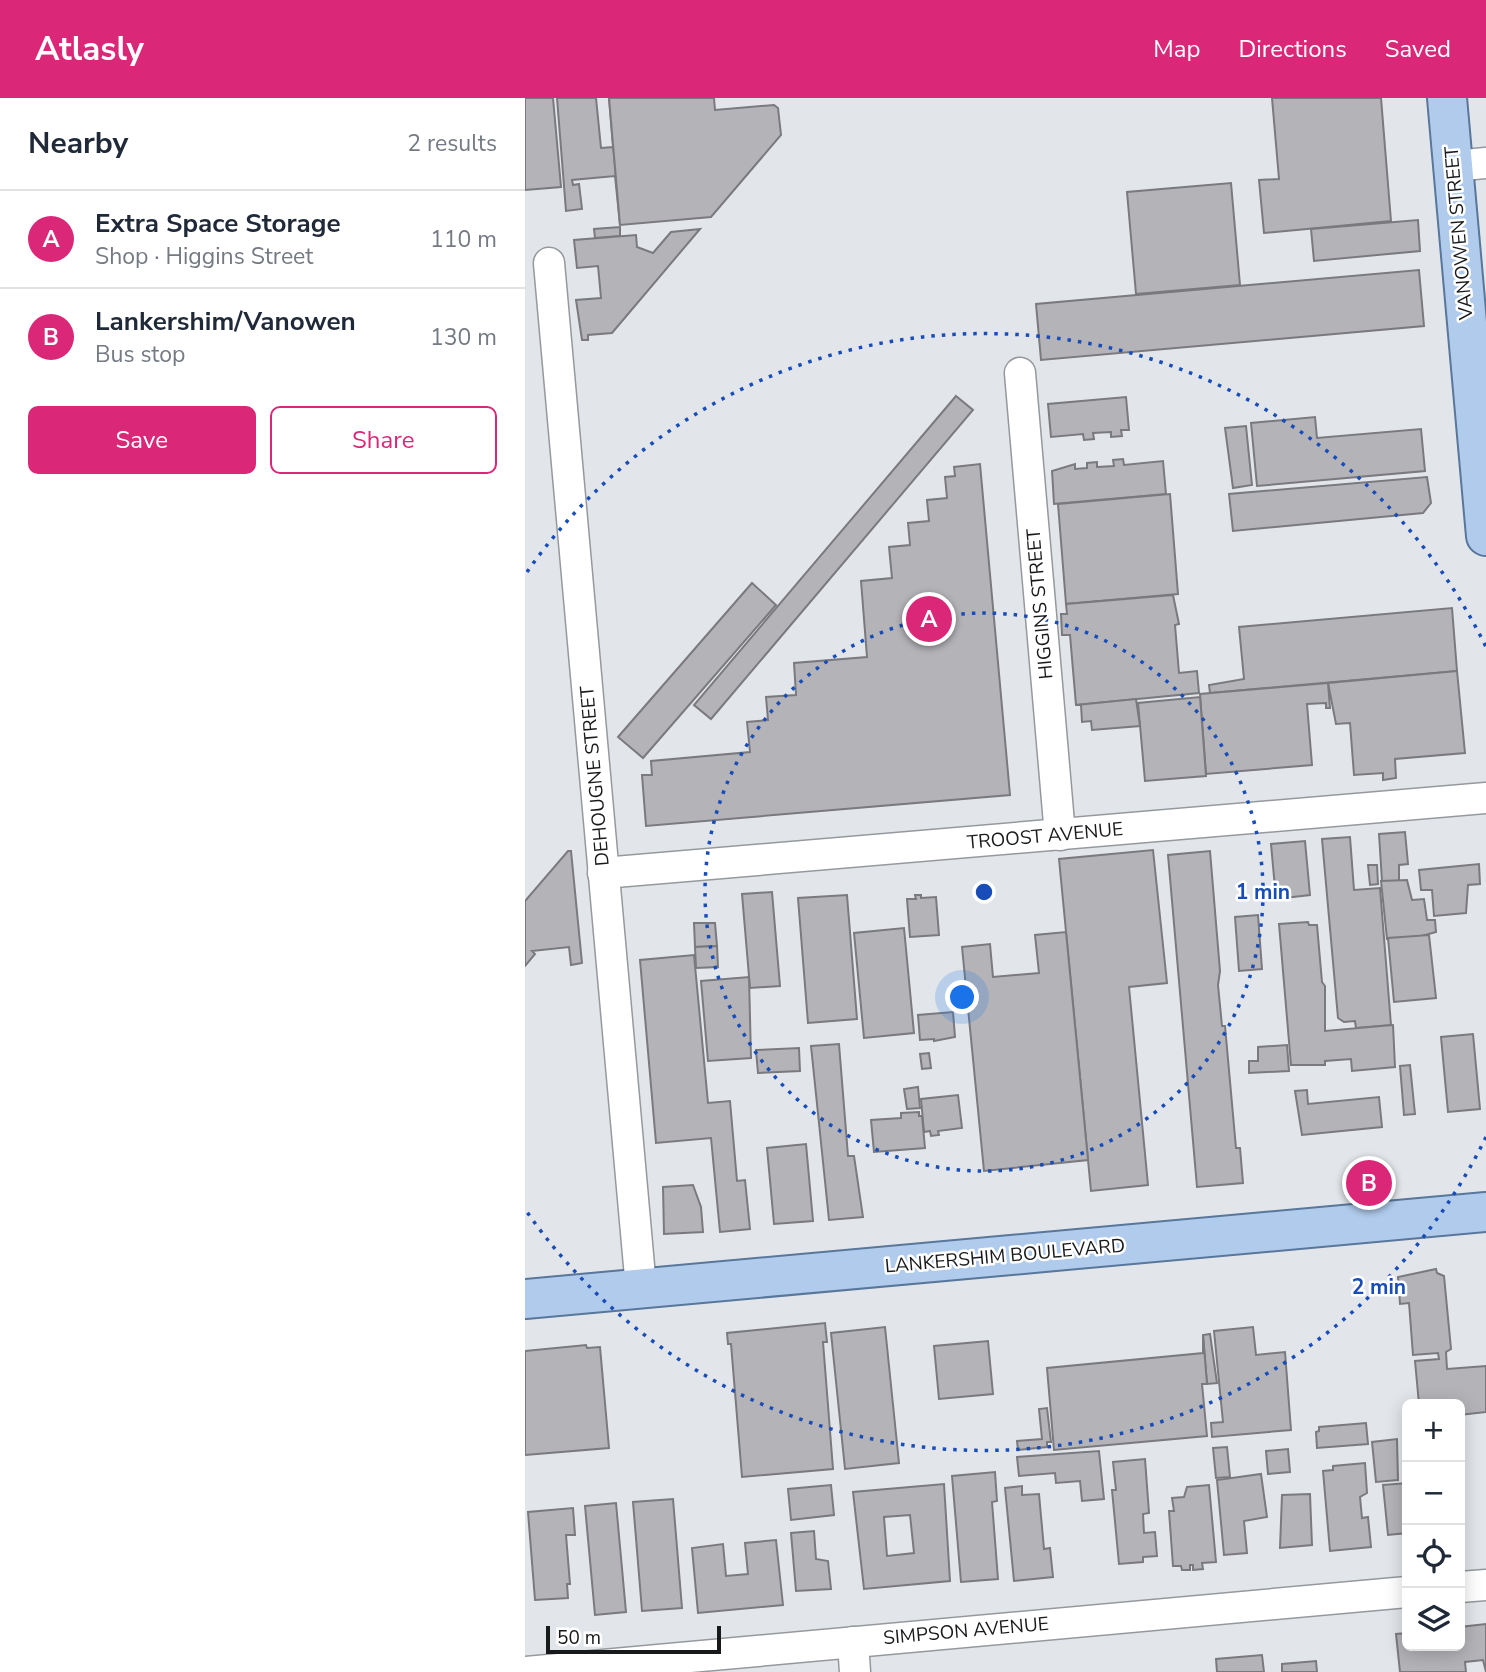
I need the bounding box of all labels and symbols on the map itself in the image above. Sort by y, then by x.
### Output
street label: VANOWEN STREET [1438,145,1480,322]
street label: HIGGINS STREET [1020,527,1060,681]
pin: A [906,593,952,645]
street label: DEHOUGNE STREET [574,684,616,867]
street label: TROOST AVENUE [966,816,1124,856]
text: 1 min [1236,878,1290,906]
centre of rings [972,880,996,904]
your location [945,980,979,1014]
pin: B [1346,1157,1392,1209]
street label: LANKERSHIM BOULEVARD [884,1233,1126,1279]
text: 2 min [1352,1273,1406,1301]
street label: SIMPSON AVENUE [882,1611,1050,1651]
scale bar [546,1623,721,1655]

